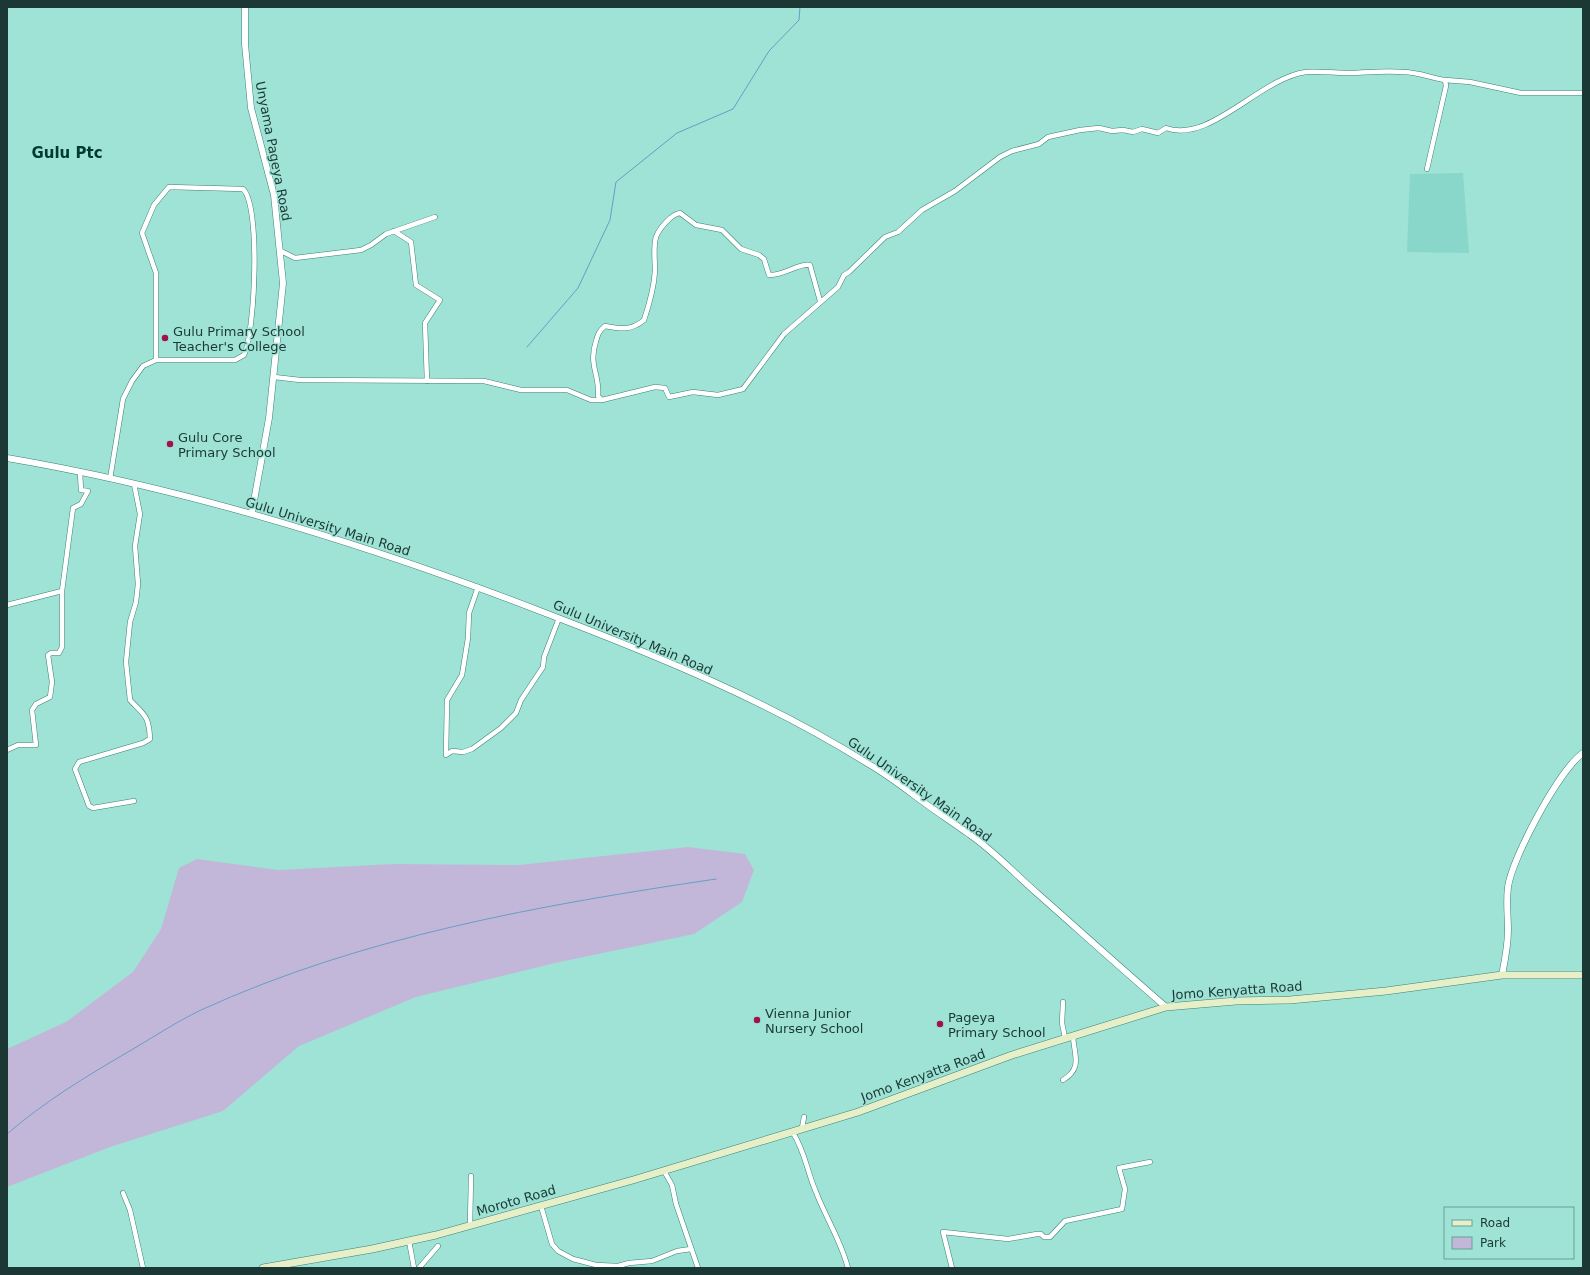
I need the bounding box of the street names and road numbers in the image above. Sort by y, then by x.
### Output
street label: Unyama Pageya Road [253,80,294,222]
street label: Gulu University Main Road [244,494,412,559]
street label: Gulu University Main Road [551,597,715,678]
street label: Gulu University Main Road [845,734,994,845]
street label: Jomo Kenyatta Road [1170,978,1303,1003]
street label: Jomo Kenyatta Road [858,1046,987,1105]
street label: Moroto Road [475,1182,558,1219]

